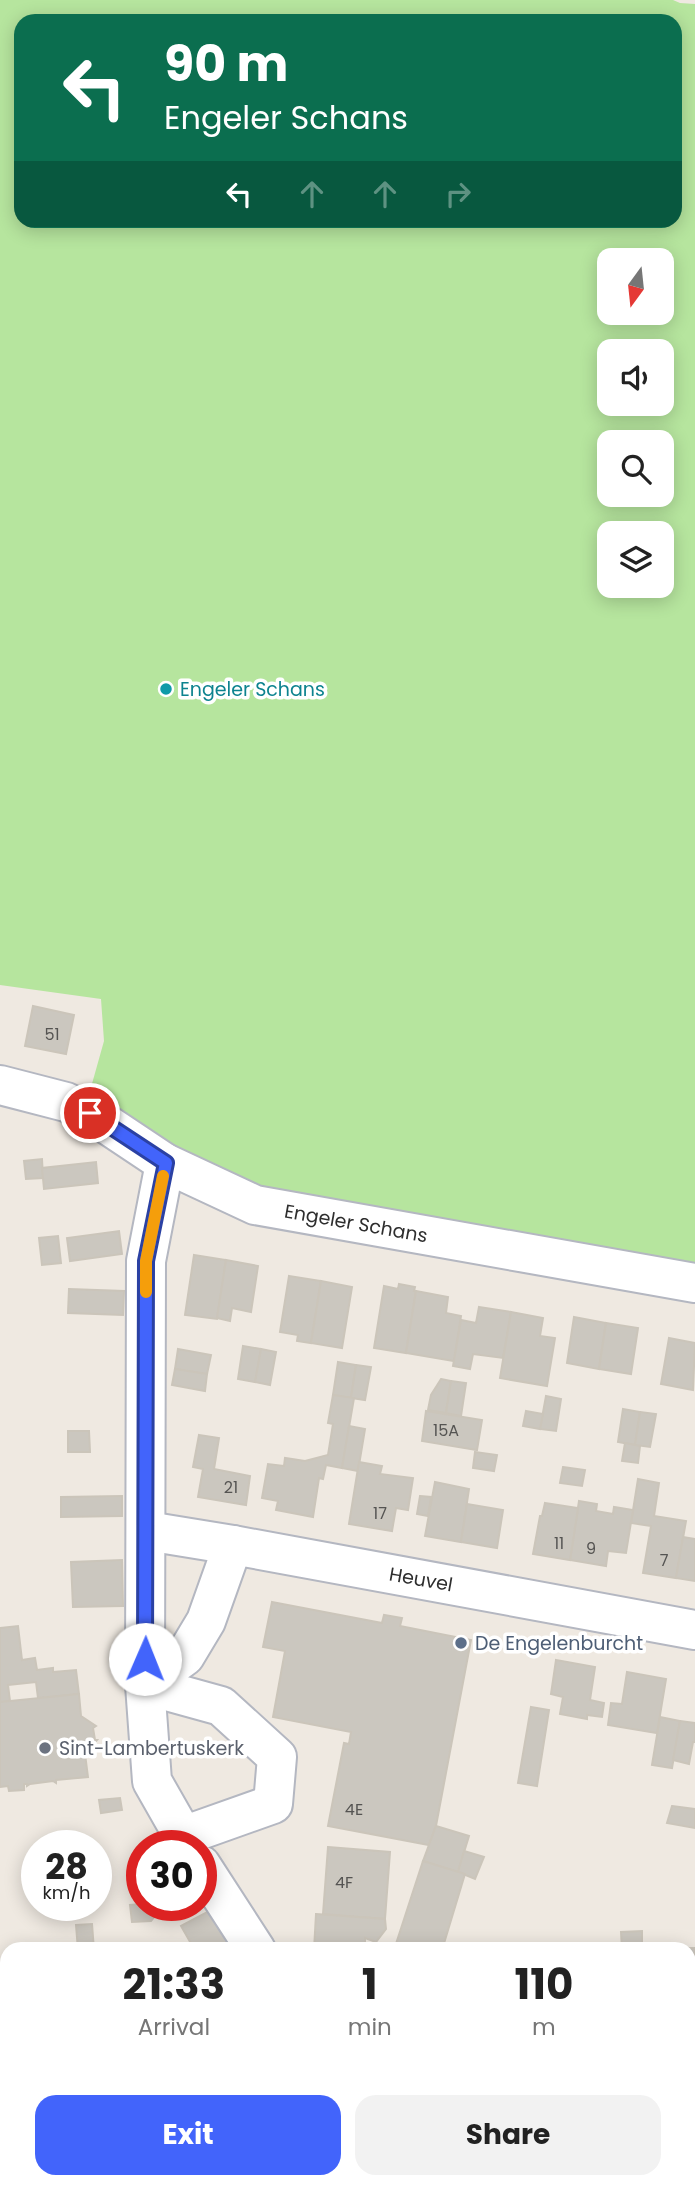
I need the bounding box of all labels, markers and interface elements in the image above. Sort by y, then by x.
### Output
text: 90 m [164,30,288,98]
icon: left [49,42,140,133]
text: Engeler Schans [164,95,408,140]
icon: left [220,175,258,213]
icon: ahead [293,175,331,213]
icon: ahead [366,175,404,213]
icon: right [439,175,477,213]
north arrow [597,248,674,326]
map controls [597,248,674,598]
button: sound [597,339,674,416]
button: search [597,430,674,507]
button: layers [597,521,674,598]
place label: Engeler Schans [180,676,325,703]
marker: Engeler Schans [158,681,174,697]
house number: 51 [44,1023,60,1046]
pin [60,1083,120,1143]
icon: arrive [71,1094,109,1132]
street label: Engeler Schans [282,1198,430,1249]
house number: 15A [433,1419,459,1442]
house number: 21 [224,1476,238,1499]
house number: 17 [373,1502,387,1525]
house number: 11 [554,1532,564,1555]
house number: 9 [586,1537,596,1560]
house number: 7 [660,1549,669,1572]
street label: Heuvel [387,1561,455,1598]
position arrow [108,1622,182,1696]
place label: De Engelenburcht [475,1630,643,1657]
marker: De Engelenburcht [453,1635,469,1651]
place label: Sint-Lambertuskerk [59,1735,244,1762]
marker: Sint-Lambertuskerk [37,1740,53,1756]
house number: 4E [345,1798,363,1821]
speed limit sign: 30 [126,1830,217,1921]
text: 28 [45,1842,88,1891]
house number: 4F [335,1871,353,1894]
text: km/h [43,1880,90,1905]
text: 21:33 [123,1955,225,2014]
text: 1 [362,1955,378,2014]
text: 110 [514,1955,573,2014]
text: Arrival [138,2011,210,2043]
text: min [348,2011,392,2043]
text: m [532,2011,556,2043]
button: Exit [35,2095,341,2175]
button: Share [355,2095,661,2175]

